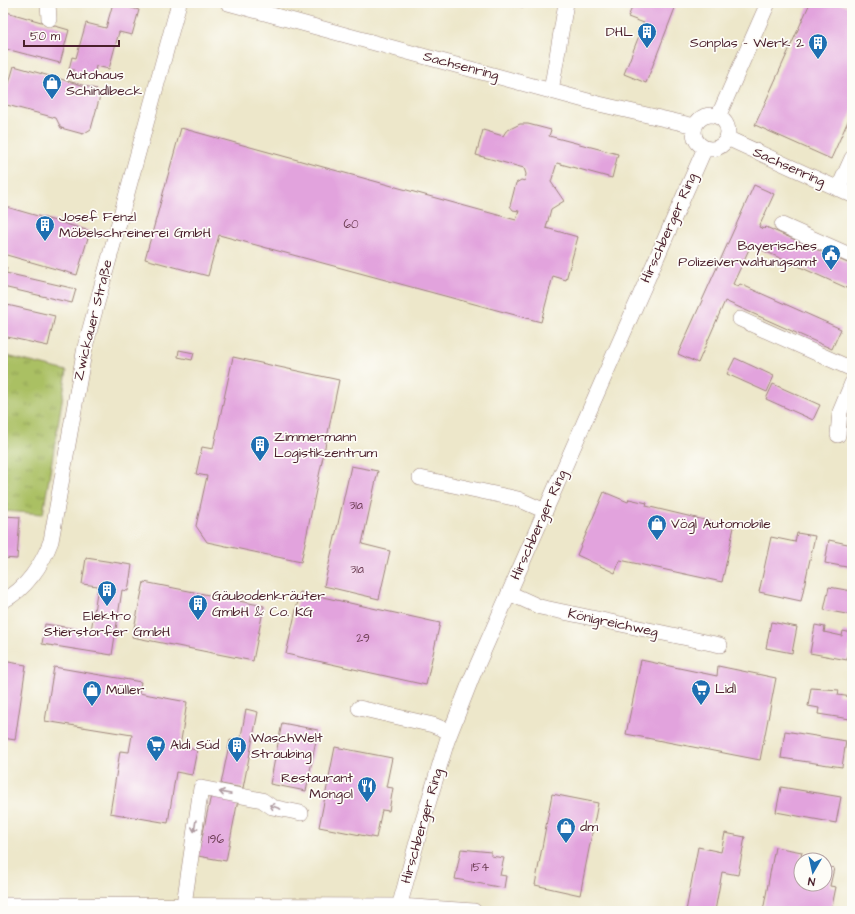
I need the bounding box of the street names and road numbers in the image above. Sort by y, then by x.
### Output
street label: Sachsenring [421,46,501,86]
street label: Sachsenring [749,142,829,192]
street label: Hirschberger Ring [636,170,702,286]
street label: Zwickauer Straße [68,257,118,383]
street label: Hirschberger Ring [506,467,572,583]
street label: Königreichweg [566,604,660,642]
street label: Hirschberger Ring [396,766,448,886]

